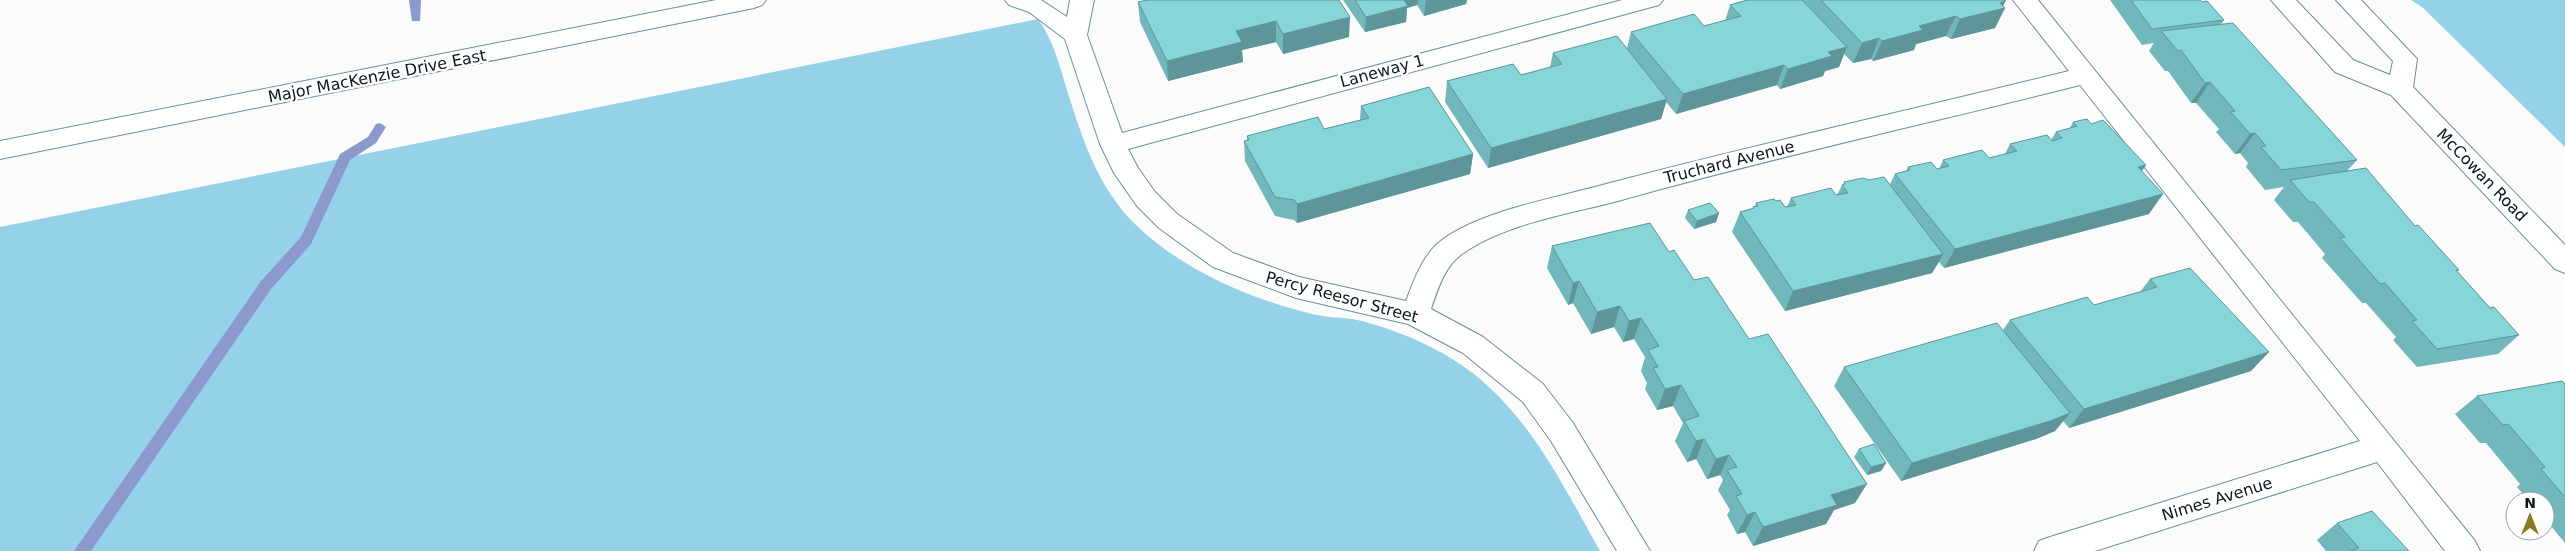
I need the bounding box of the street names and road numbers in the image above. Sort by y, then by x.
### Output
street label: Major MacKenzie Drive East [266,46,488,106]
street label: Laneway 1 [1338,51,1426,91]
street label: McCowan Road [2433,125,2531,225]
street label: Truchard Avenue [1661,137,1796,188]
street label: Percy Reesor Street [1264,268,1420,326]
street label: Nimes Avenue [2159,473,2275,525]

